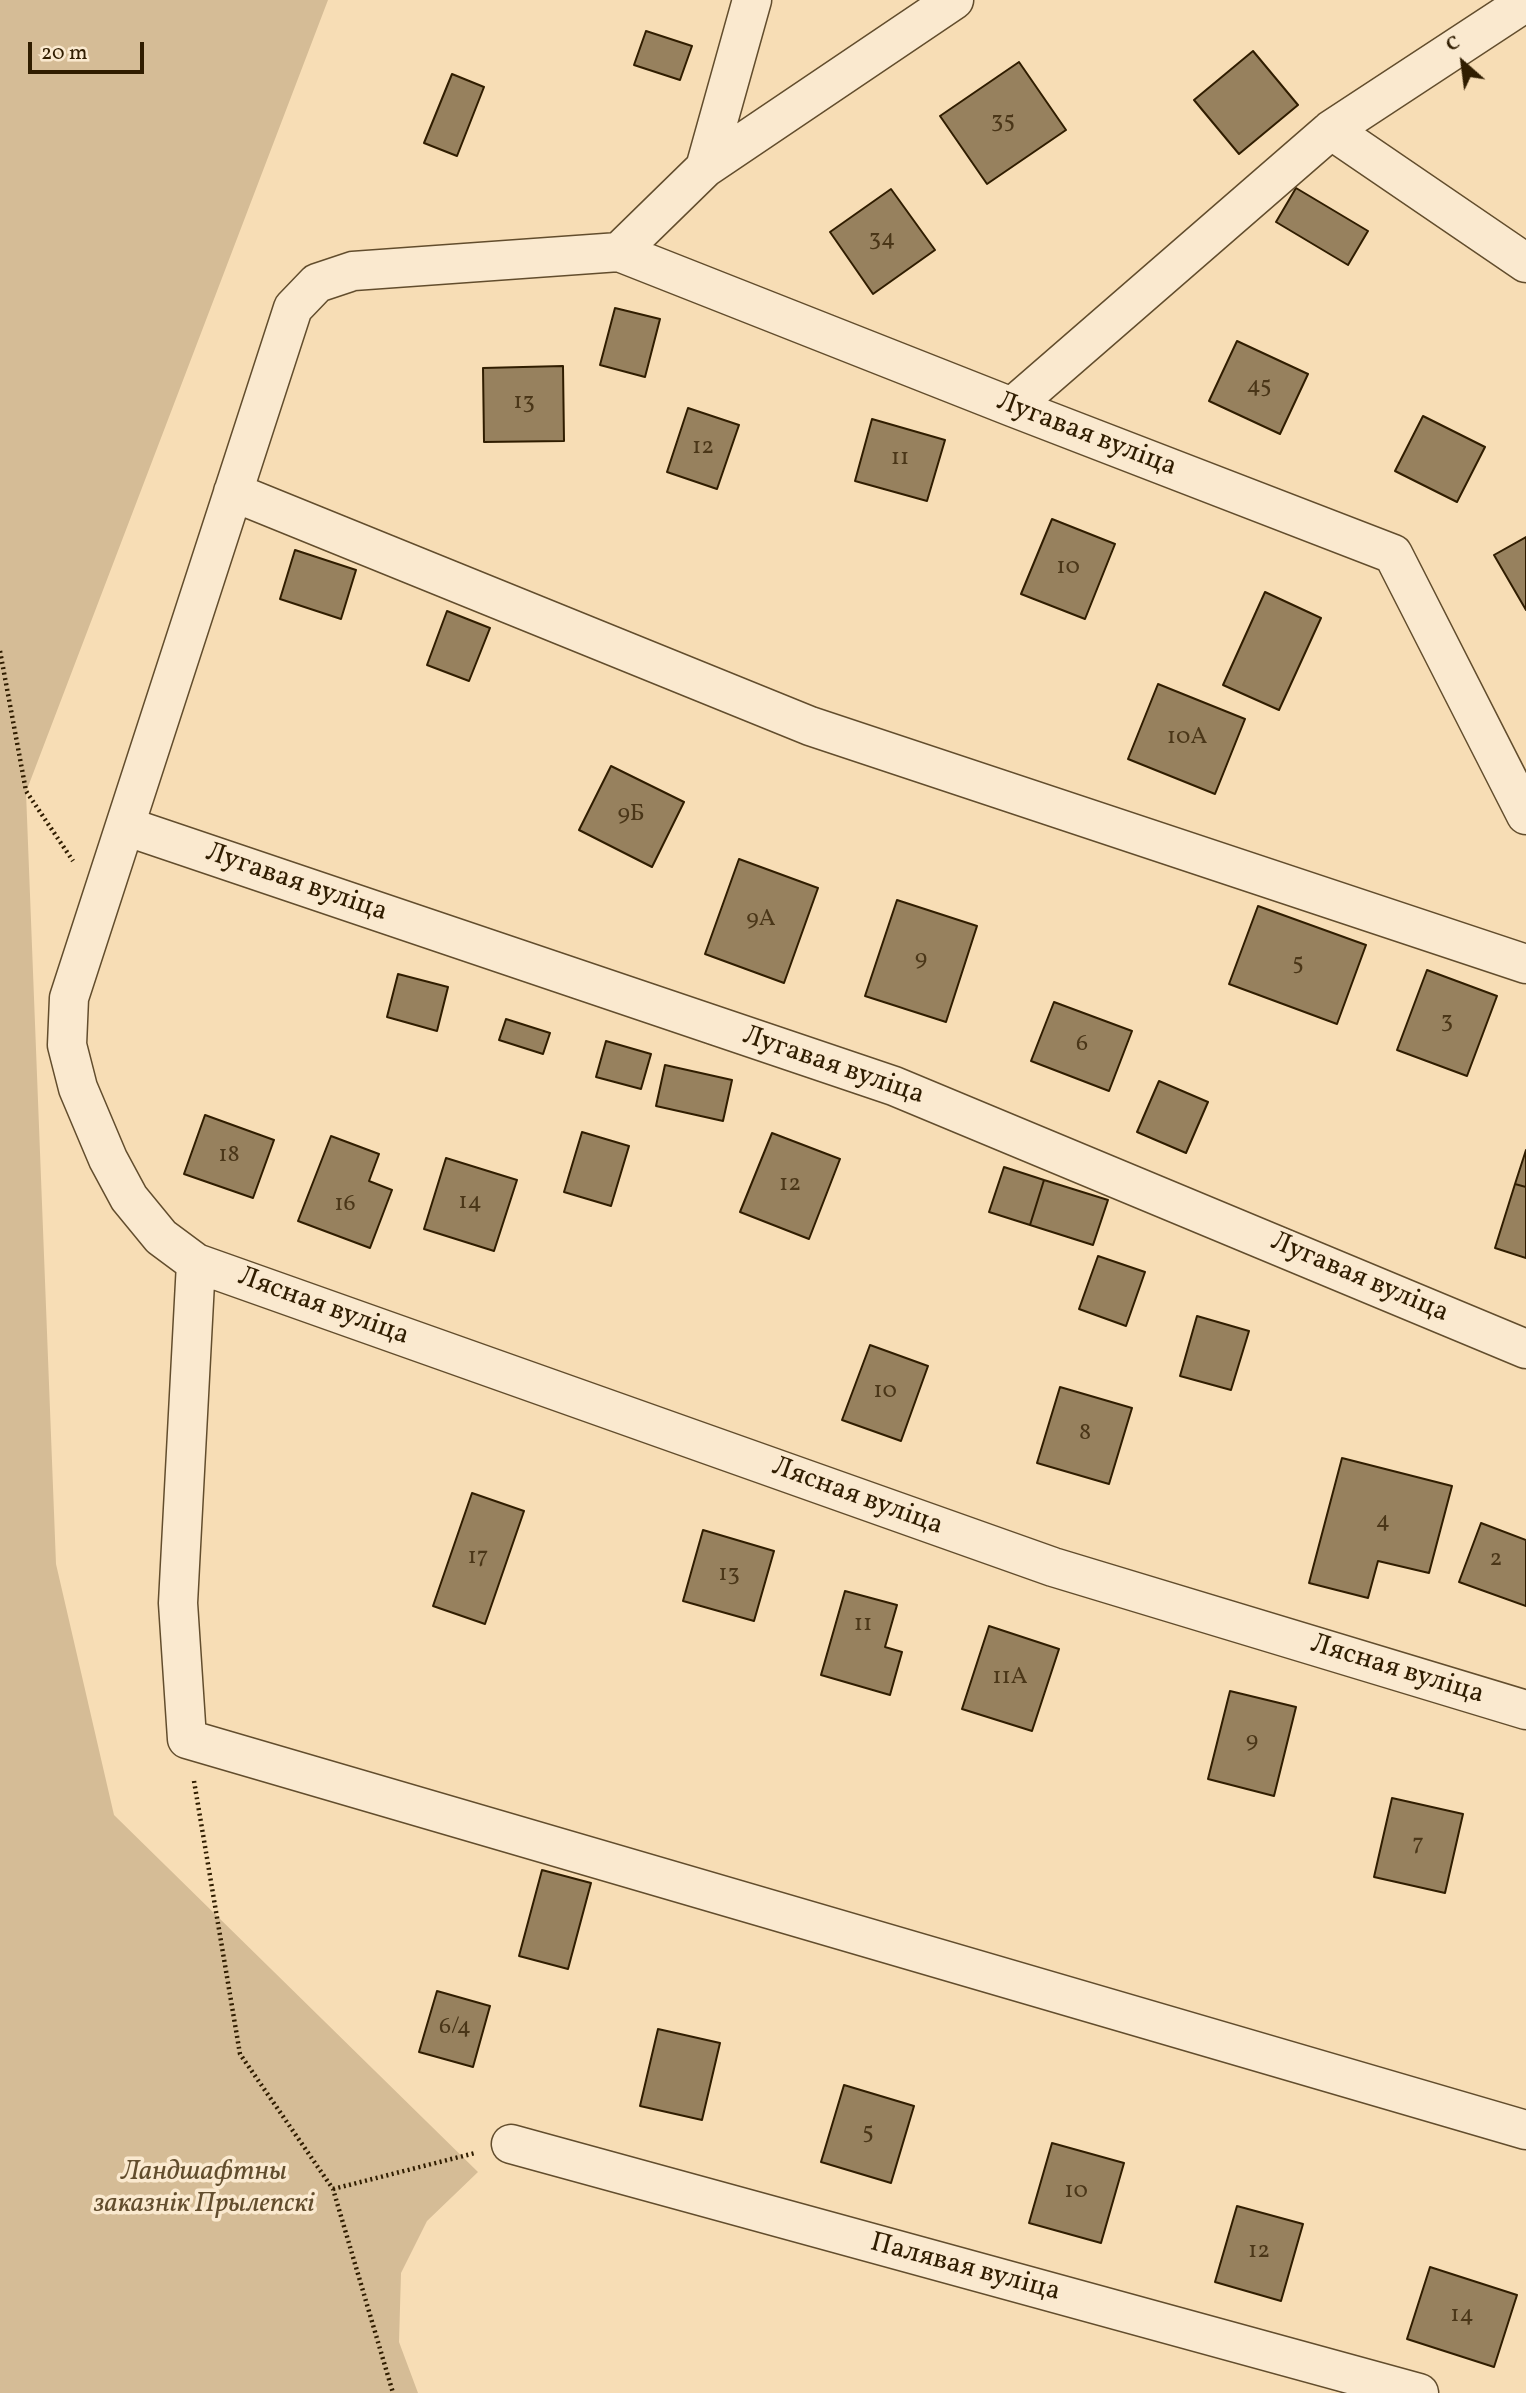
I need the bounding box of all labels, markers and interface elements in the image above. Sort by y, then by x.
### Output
scale bar [32,28,147,72]
north arrow [1428,28,1498,98]
text: С [1442,30,1465,59]
text: 20 m [41,39,87,68]
house number: 35 [991,109,1015,137]
house number: 34 [869,227,895,255]
house number: 45 [1246,374,1272,402]
street label: Лугавая вуліца [991,386,1181,486]
house number: 13 [513,390,535,418]
house number: 12 [692,435,714,463]
house number: 11 [891,446,909,474]
house number: 10 [1056,555,1080,583]
house number: 10А [1167,725,1207,753]
house number: 9Б [617,802,645,830]
street label: Лугавая вуліца [201,837,391,931]
house number: 9А [746,907,776,935]
house number: 9 [915,947,927,975]
house number: 5 [1292,951,1304,979]
house number: 3 [1441,1009,1453,1037]
street label: Лугавая вуліца [738,1020,928,1114]
house number: 6 [1076,1032,1088,1060]
house number: 18 [218,1143,240,1171]
house number: 12 [779,1172,801,1200]
house number: 14 [458,1190,482,1218]
house number: 16 [334,1192,356,1220]
street label: Лугавая вуліца [1265,1226,1453,1332]
street label: Лясная вуліца [233,1261,413,1355]
house number: 10 [873,1379,897,1407]
house number: 8 [1079,1421,1091,1449]
street label: Лясная вуліца [767,1451,947,1545]
house number: 4 [1376,1509,1390,1537]
house number: 17 [468,1545,488,1573]
house number: 2 [1490,1547,1502,1575]
house number: 13 [718,1562,740,1590]
house number: 11 [854,1612,872,1640]
street label: Лясная вуліца [1306,1629,1488,1713]
house number: 11А [992,1665,1028,1693]
house number: 9 [1246,1729,1258,1757]
house number: 7 [1412,1832,1424,1860]
house number: 6/4 [439,2015,471,2043]
house number: 5 [862,2120,874,2148]
park label: Ландшафтны заказнік Прылепскі [94,2157,314,2223]
house number: 10 [1064,2179,1088,2207]
street label: Палявая вуліца [866,2227,1064,2311]
house number: 12 [1248,2239,1270,2267]
house number: 14 [1450,2303,1474,2331]

